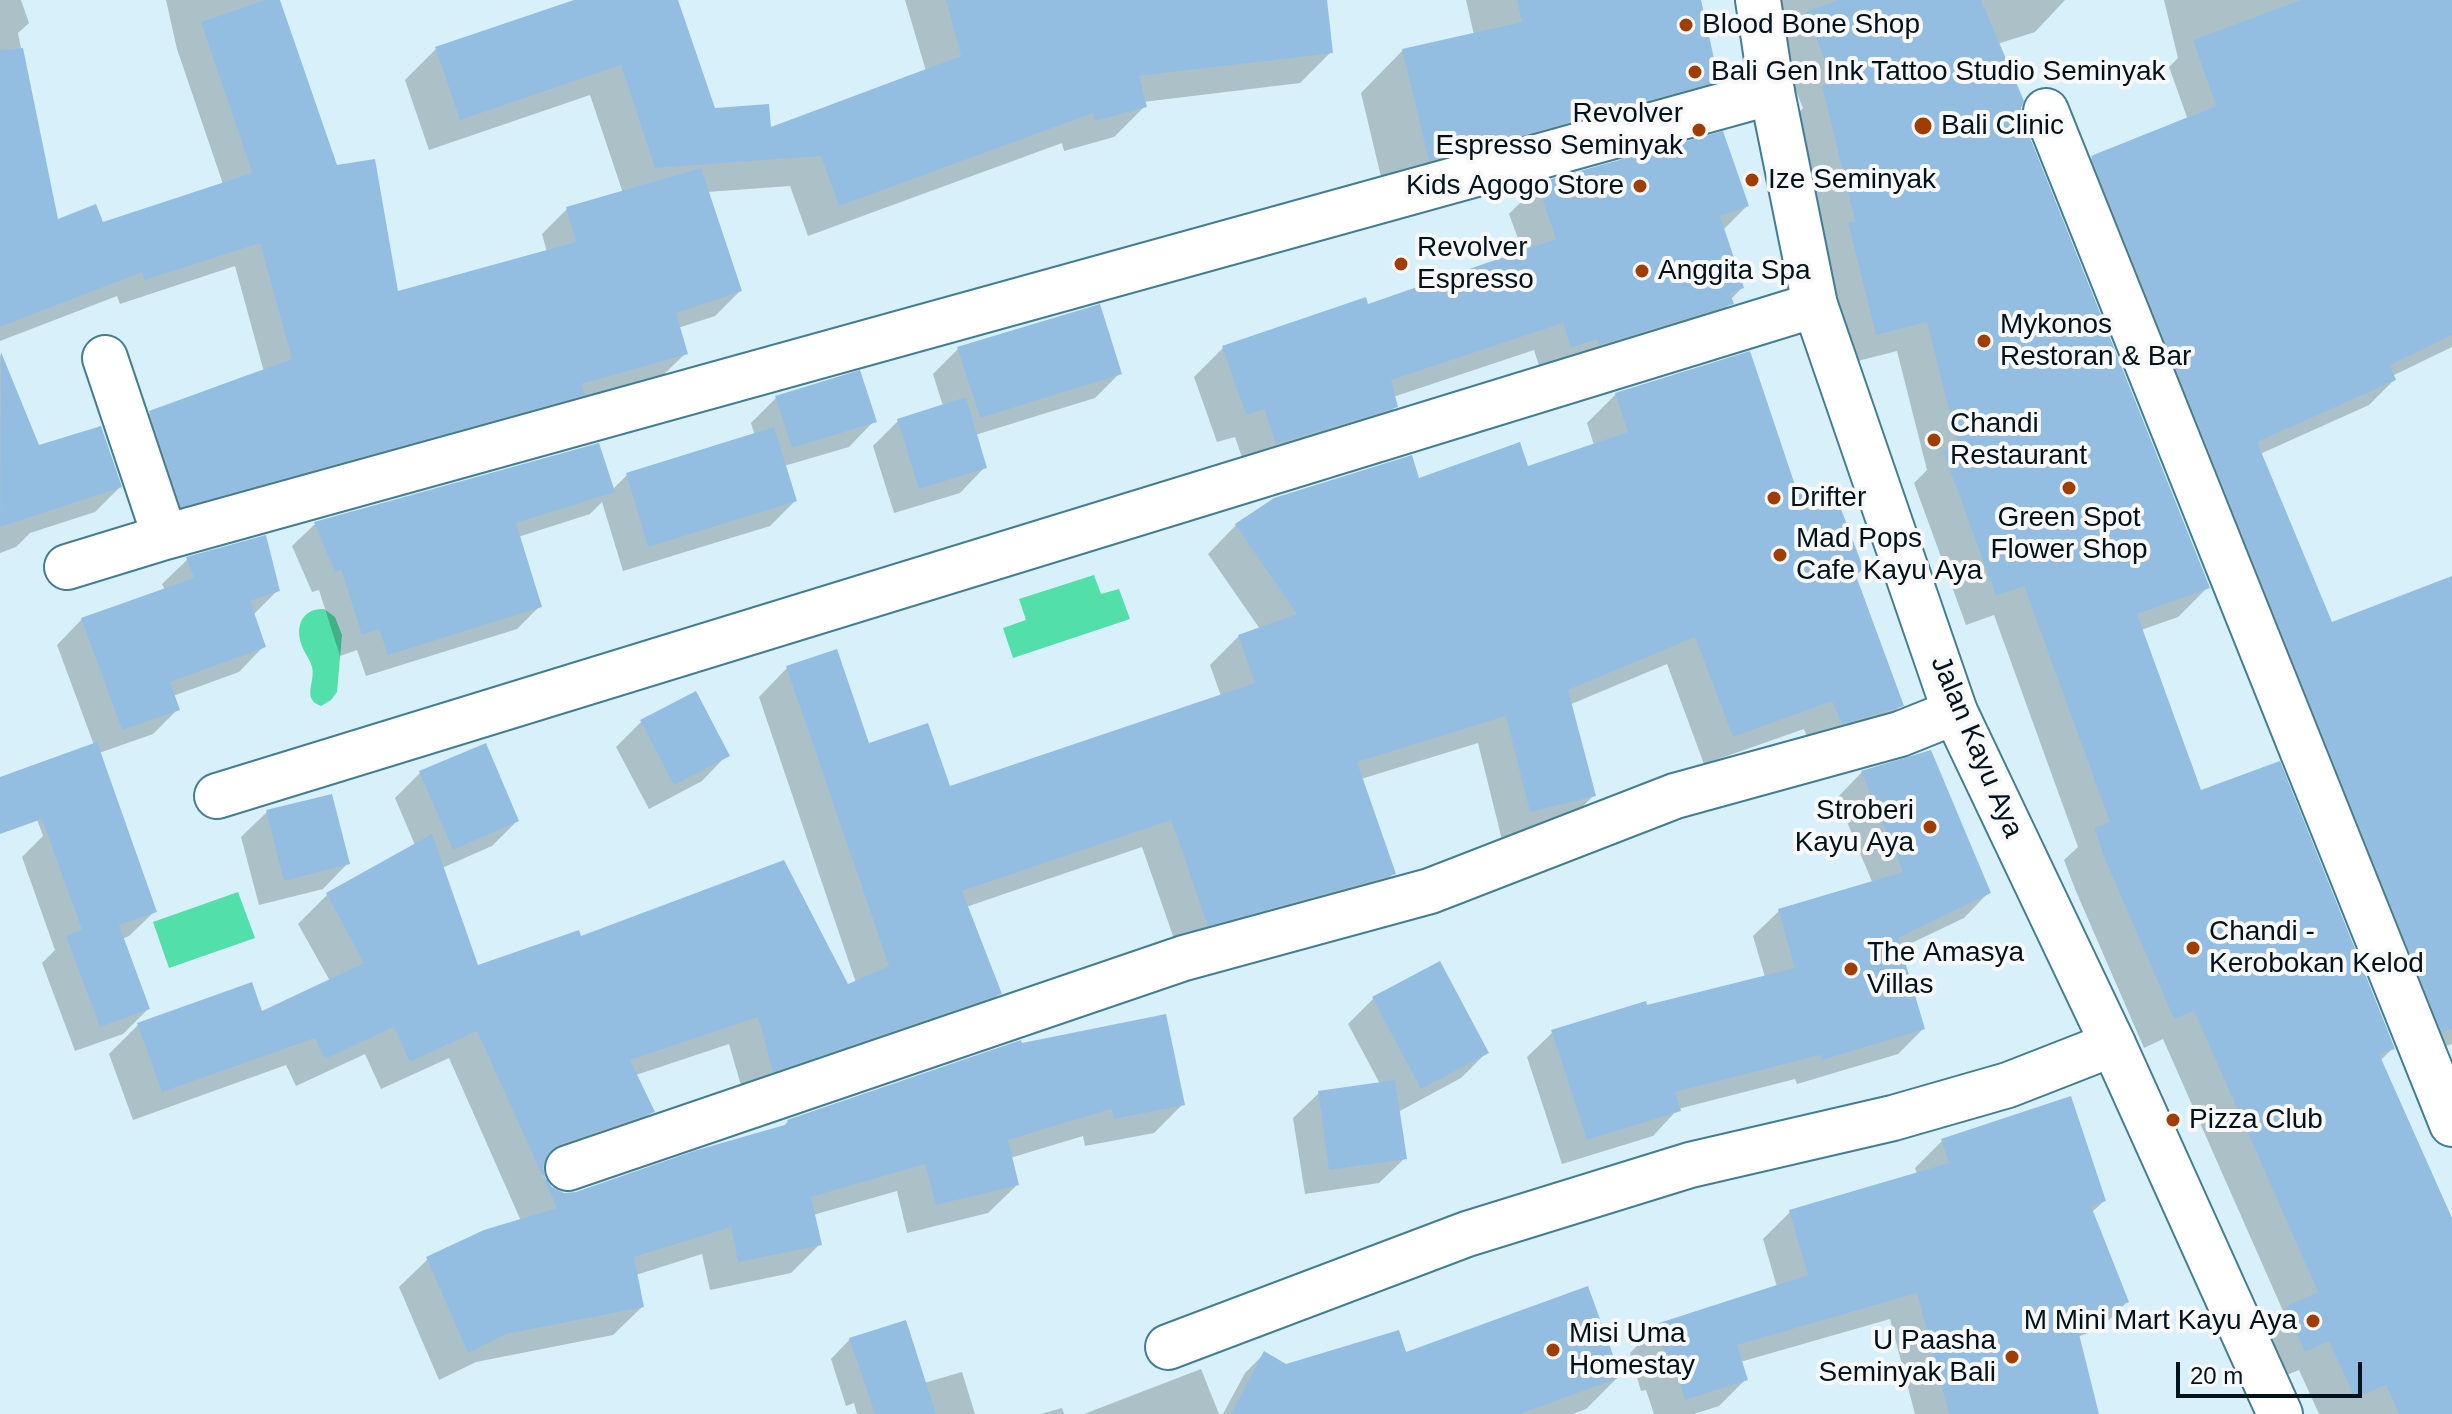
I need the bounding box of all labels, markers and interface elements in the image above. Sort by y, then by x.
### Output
place label: Blood Bone Shop [1702,8,1920,42]
marker: Blood Bone Shop [1677,16,1695,34]
place label: Bali Gen Ink Tattoo Studio Seminyak [1711,55,2165,89]
marker: Bali Gen Ink Tattoo Studio Seminyak [1686,63,1704,81]
place label: Revolver Espresso Seminyak [1436,97,1683,163]
place label: Bali Clinic [1941,109,2064,143]
marker: Bali Clinic [1912,115,1934,137]
marker: Revolver Espresso Seminyak [1690,121,1708,139]
place label: Ize Seminyak [1768,163,1936,197]
place label: Kids Agogo Store [1406,169,1624,203]
marker: Ize Seminyak [1743,171,1761,189]
marker: Kids Agogo Store [1631,177,1649,195]
place label: Revolver Espresso [1417,231,1534,297]
place label: Anggita Spa [1658,254,1811,288]
marker: Revolver Espresso [1392,255,1410,273]
marker: Anggita Spa [1633,262,1651,280]
place label: Mykonos Restoran & Bar [2000,308,2191,374]
marker: Mykonos Restoran & Bar [1975,332,1993,350]
place label: Chandi Restaurant [1950,407,2087,473]
marker: Chandi Restaurant [1925,431,1943,449]
marker: Green Spot Flower Shop [2060,479,2078,497]
place label: Drifter [1790,481,1866,515]
marker: Drifter [1765,489,1783,507]
place label: Green Spot Flower Shop [1990,501,2148,567]
place label: Mad Pops Cafe Kayu Aya [1796,522,1982,588]
marker: Mad Pops Cafe Kayu Aya [1771,546,1789,564]
street label: Jalan Kayu Aya [1923,651,2029,843]
place label: Stroberi Kayu Aya [1795,794,1914,860]
marker: Stroberi Kayu Aya [1921,818,1939,836]
place label: Chandi - Kerobokan Kelod [2209,915,2424,981]
place label: The Amasya Villas [1867,936,2024,1002]
marker: Chandi - Kerobokan Kelod [2184,939,2202,957]
marker: The Amasya Villas [1842,960,1860,978]
place label: Pizza Club [2189,1103,2323,1137]
marker: Pizza Club [2164,1111,2182,1129]
place label: M Mini Mart Kayu Aya [2024,1304,2297,1338]
marker: M Mini Mart Kayu Aya [2304,1312,2322,1330]
place label: Misi Uma Homestay [1569,1317,1695,1383]
place label: U Paasha Seminyak Bali [1819,1324,1996,1390]
marker: Misi Uma Homestay [1544,1341,1562,1359]
scale bar [2180,1346,2366,1396]
marker: U Paasha Seminyak Bali [2003,1348,2021,1366]
text: 20 m [2190,1362,2243,1389]

